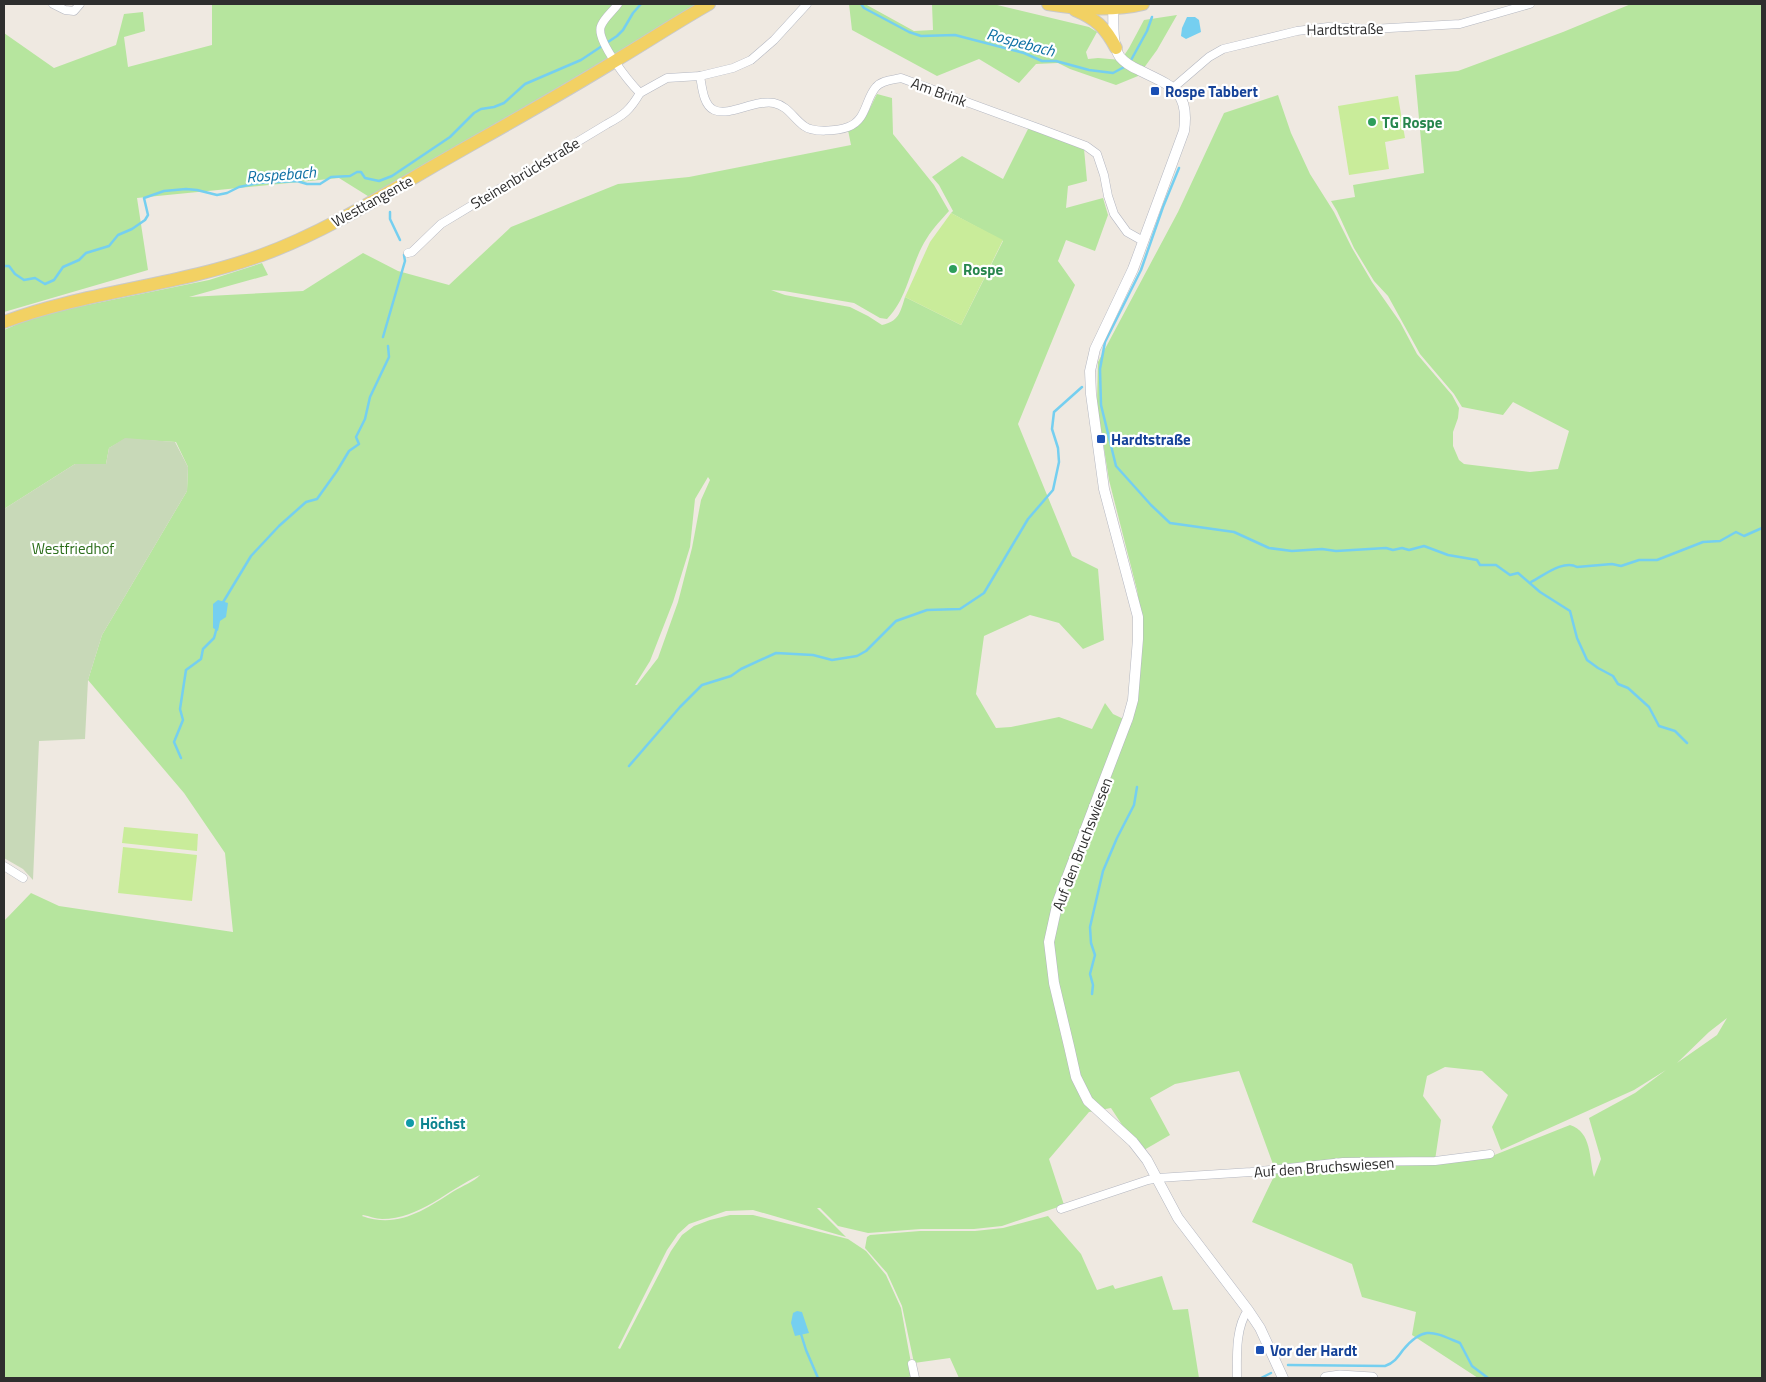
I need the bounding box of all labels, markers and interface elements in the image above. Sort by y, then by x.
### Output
street label: Hardtstraße [1306,17,1384,41]
water label: Rospebach [984,21,1059,63]
street label: Am Brink [908,71,970,113]
place label: Rospe Tabbert [1165,80,1258,103]
marker: Rospe Tabbert [1149,85,1161,97]
place label: TG Rospe [1382,111,1443,134]
marker: TG Rospe [1366,116,1378,128]
street label: Steinenbrückstraße [466,131,584,215]
water label: Rospebach [245,160,318,188]
street label: Westtangente [327,169,417,233]
place label: Rospe [963,258,1003,281]
marker: Rospe [947,263,959,275]
place label: Hardtstraße [1111,428,1191,451]
marker: Hardtstraße [1095,433,1107,445]
park label: Westfriedhof [32,537,114,560]
street label: Auf den Bruchswiesen [1046,774,1118,914]
place label: Höchst [420,1112,466,1135]
marker: Höchst [404,1117,416,1129]
street label: Auf den Bruchswiesen [1253,1151,1395,1183]
place label: Vor der Hardt [1270,1339,1358,1362]
marker: Vor der Hardt [1254,1344,1266,1356]

